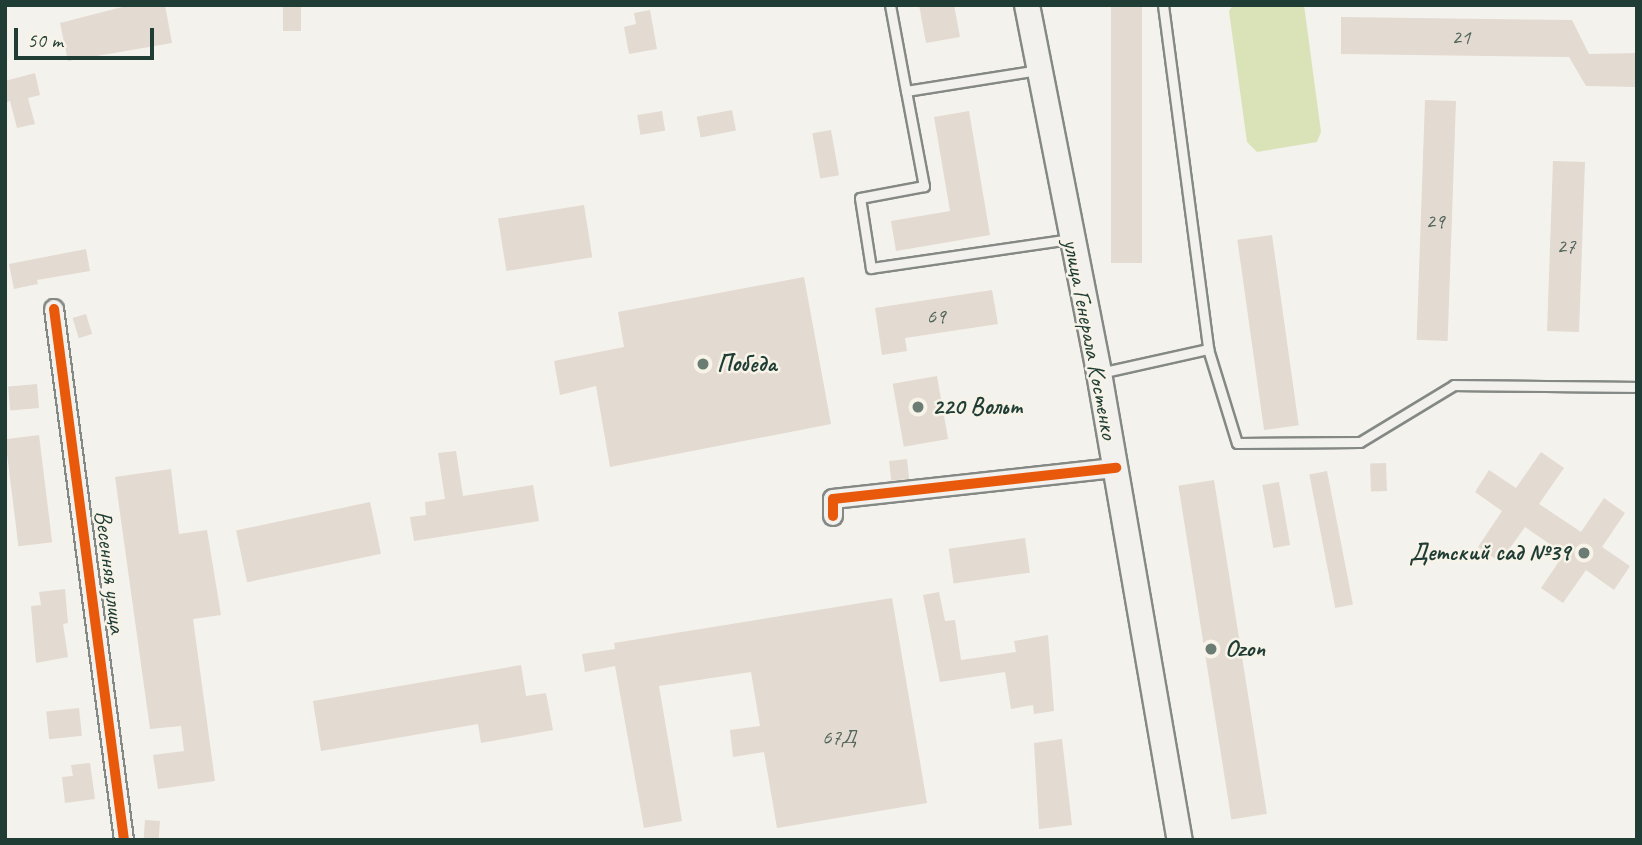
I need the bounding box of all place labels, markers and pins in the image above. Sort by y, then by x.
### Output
place label: Победа [717,350,777,378]
marker: Победа [695,356,711,372]
place label: 220 Вольт [932,393,1023,421]
marker: 220 Вольт [910,399,926,415]
place label: Детский сад №39 [1409,539,1570,567]
marker: Детский сад №39 [1576,545,1592,561]
place label: Ozon [1225,635,1265,663]
marker: Ozon [1203,641,1219,657]

